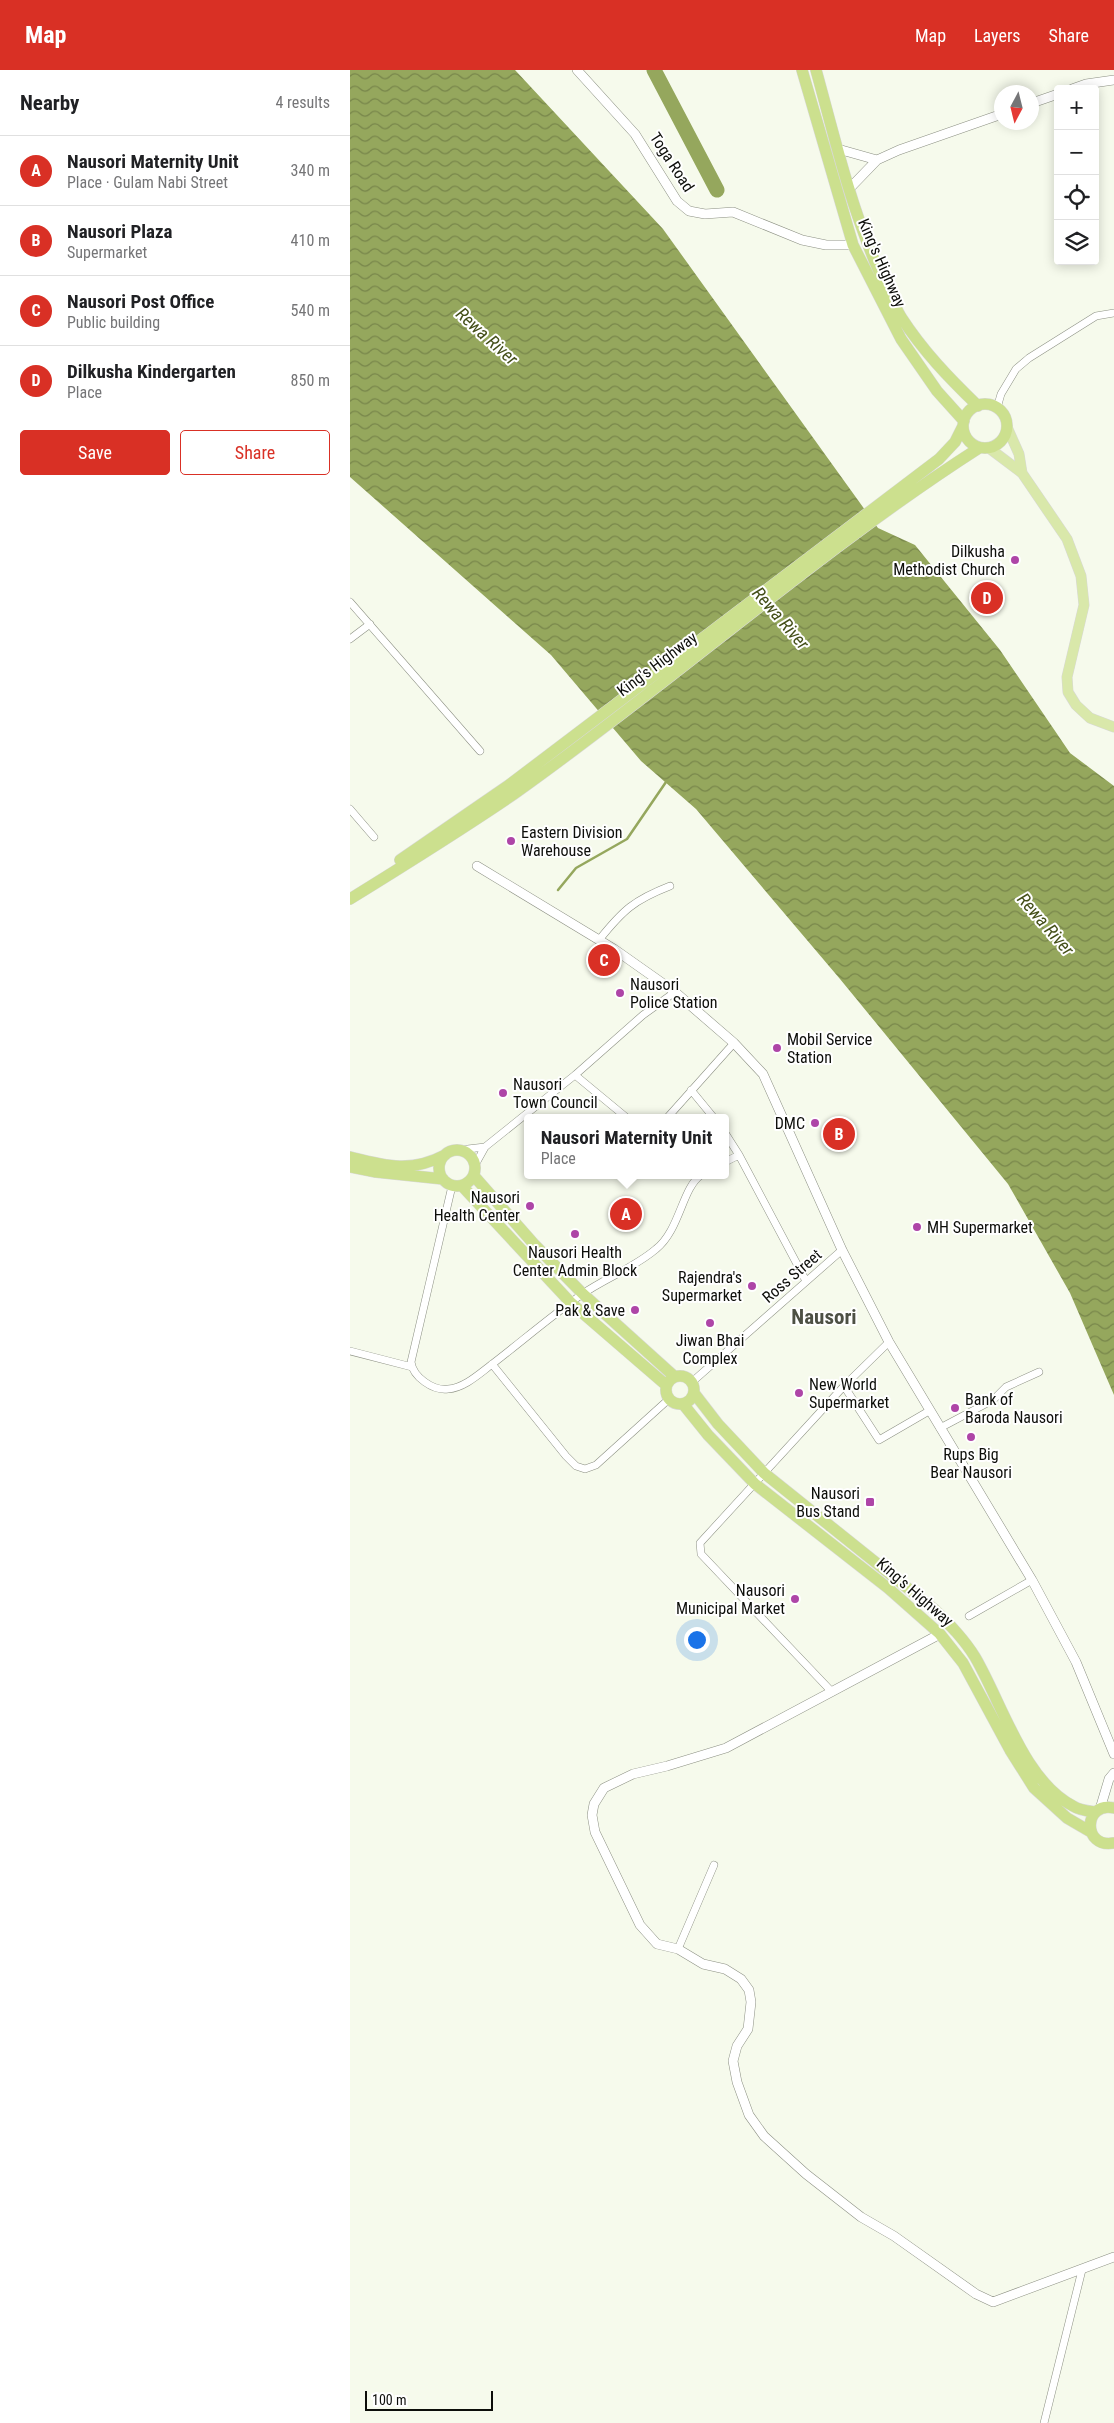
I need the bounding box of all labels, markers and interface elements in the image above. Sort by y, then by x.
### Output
text: Map [25,21,66,49]
text: Map [915,25,946,46]
text: Layers [974,25,1021,46]
text: Share [1049,25,1089,46]
north arrow [994,85,1039,130]
map controls [1054,85,1099,265]
button: + [1054,85,1099,130]
text: Nearby [20,91,79,115]
text: 4 results [275,93,330,112]
street label: Toga Road [646,129,698,195]
button: − [1054,130,1099,175]
text: Nausori Maternity Unit [67,150,239,173]
text: A [31,161,41,180]
text: 340 m [291,161,330,180]
text: Place · Gulam Nabi Street [67,173,228,192]
button: locate [1054,175,1099,220]
street label: King's Highway [854,216,910,311]
text: Nausori Plaza [67,220,173,243]
button: layers [1054,220,1099,265]
text: B [32,231,40,250]
text: 410 m [291,231,330,250]
text: Supermarket [67,243,147,262]
text: Nausori Post Office [67,290,214,313]
text: C [31,301,41,320]
text: 540 m [291,301,330,320]
water label: Rewa River [452,303,523,369]
text: Public building [67,313,160,332]
text: Dilkusha Kindergarten [67,360,236,383]
text: D [31,371,41,390]
text: 850 m [291,371,330,390]
text: Place [67,383,102,402]
button: Save [20,430,170,475]
button: Share [180,430,330,475]
place label: Dilkusha Methodist Church [893,542,1005,579]
marker: Dilkusha Methodist Church [1009,554,1021,566]
pin: D [971,579,1003,617]
water label: Rewa River [748,583,814,654]
street label: King's Highway [613,628,701,700]
place label: Eastern Division Warehouse [521,823,623,860]
marker: Eastern Division Warehouse [505,835,517,847]
water label: Rewa River [1013,889,1079,960]
pin: C [588,941,620,979]
place label: Nausori Police Station [630,975,718,1012]
marker: Nausori Police Station [614,987,626,999]
place label: Mobil Service Station [787,1030,872,1067]
marker: Mobil Service Station [771,1042,783,1054]
place label: Nausori Town Council [513,1075,598,1112]
marker: Nausori Town Council [497,1087,509,1099]
popup [524,1114,729,1179]
place label: DMC [775,1114,805,1133]
pin: B [823,1115,855,1153]
marker: DMC [809,1117,821,1129]
text: Nausori Maternity Unit [541,1126,712,1149]
text: Place [541,1149,576,1168]
place label: Nausori Health Center [434,1188,520,1225]
pin: A [610,1195,642,1233]
marker: Nausori Health Center [524,1200,536,1212]
place label: MH Supermarket [927,1218,1033,1237]
marker: MH Supermarket [911,1221,923,1233]
marker: Nausori Health Center Admin Block [569,1228,581,1240]
place label: Nausori Health Center Admin Block [513,1243,638,1280]
street label: Ross Street [758,1245,826,1307]
place label: Rajendra's Supermarket [662,1268,742,1305]
marker: Rajendra's Supermarket [746,1280,758,1292]
place label: Pak & Save [555,1301,625,1320]
marker: Pak & Save [629,1304,641,1316]
district label: Nausori [791,1305,857,1329]
marker: Jiwan Bhai Complex [704,1317,716,1329]
place label: Jiwan Bhai Complex [676,1331,744,1368]
place label: New World Supermarket [809,1375,889,1412]
marker: New World Supermarket [793,1387,805,1399]
place label: Bank of Baroda Nausori [965,1390,1063,1427]
marker: Bank of Baroda Nausori [949,1402,961,1414]
marker: Rups Big Bear Nausori [965,1431,977,1443]
place label: Rups Big Bear Nausori [930,1445,1012,1482]
place label: Nausori Bus Stand [796,1484,860,1521]
marker: Nausori Bus Stand [864,1496,876,1508]
street label: King's Highway [873,1554,957,1631]
place label: Nausori Municipal Market [676,1581,785,1618]
marker: Nausori Municipal Market [789,1593,801,1605]
your location [684,1627,710,1653]
scale bar [365,2388,492,2411]
text: 100 m [372,2392,407,2408]

